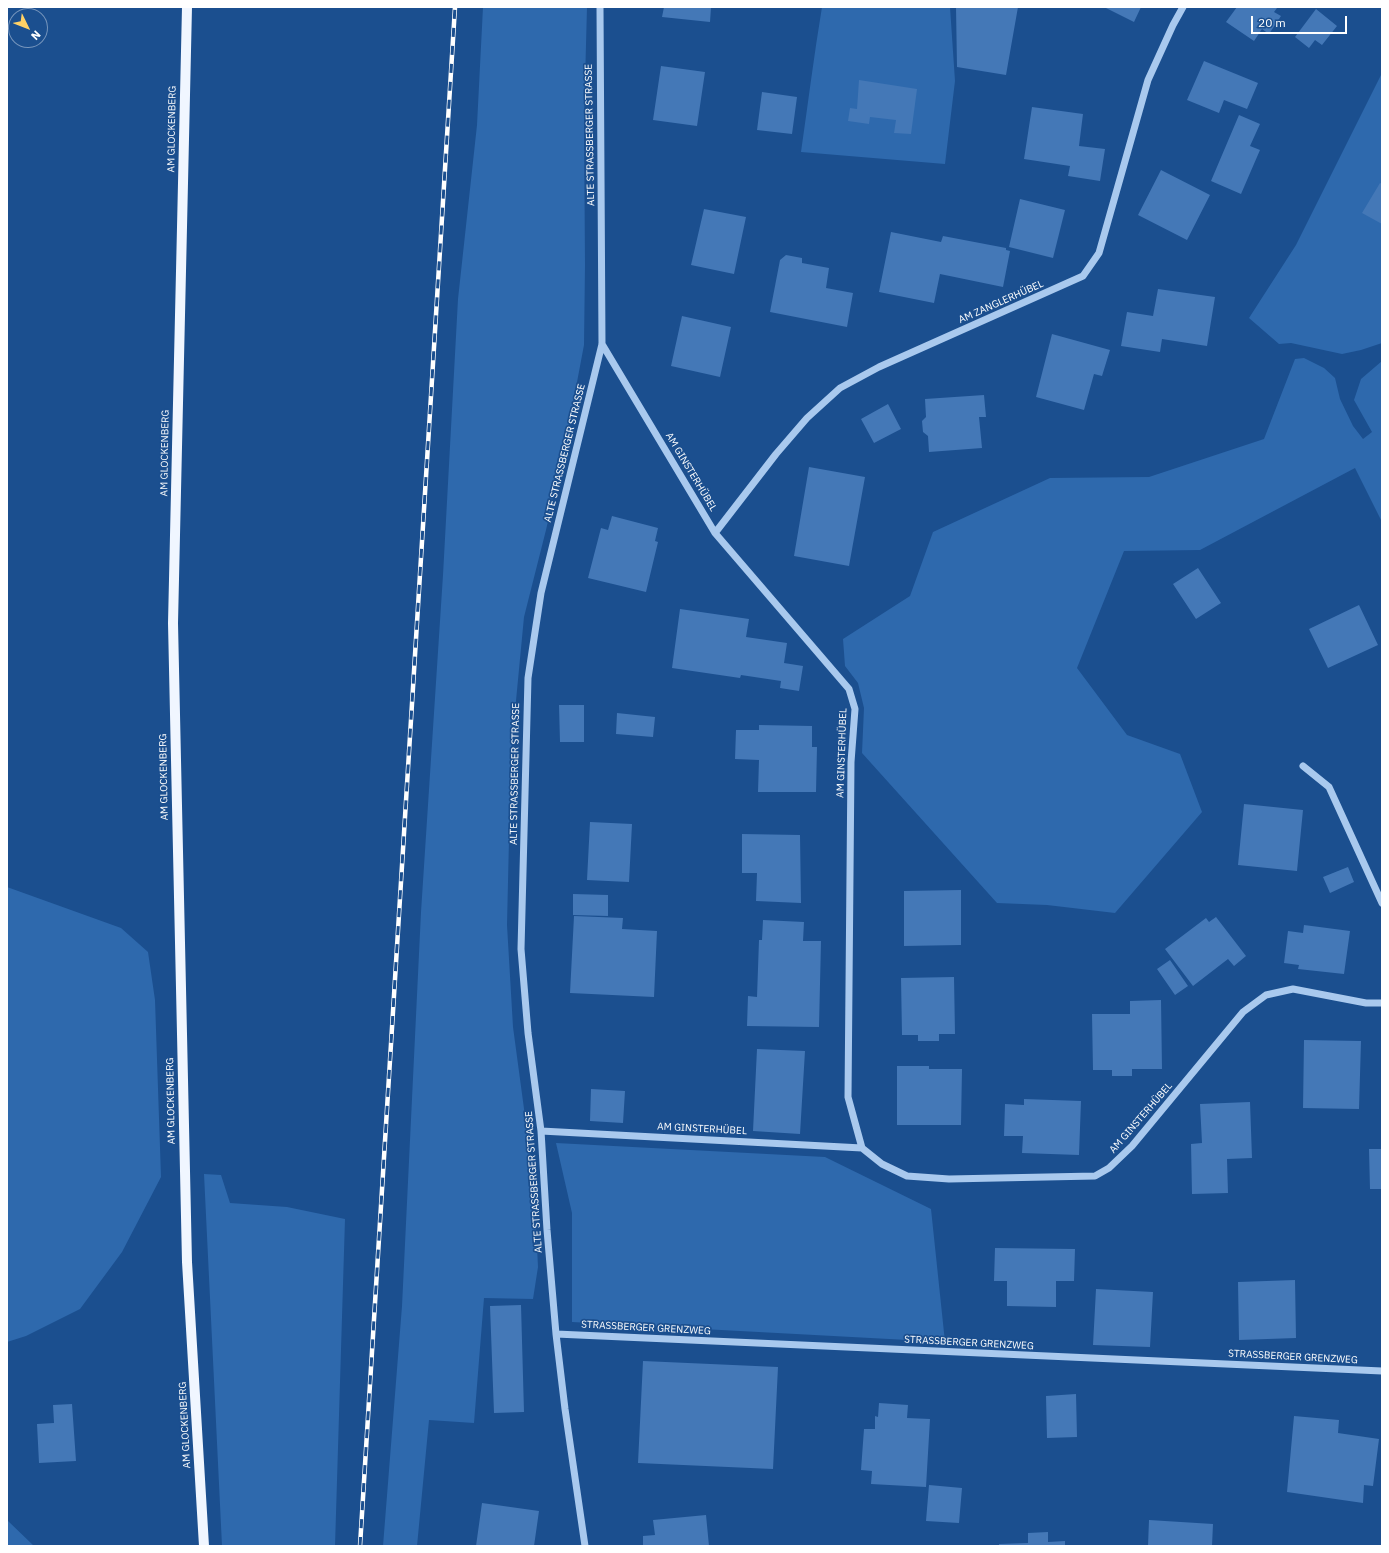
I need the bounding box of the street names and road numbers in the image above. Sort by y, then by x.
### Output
street label: ALTE STRASSBERGER STRASSE [583,64,597,206]
street label: AM GLOCKENBERG [165,86,179,172]
street label: AM ZANGLERHÜBEL [957,278,1045,326]
street label: ALTE STRASSBERGER STRASSE [542,383,588,523]
street label: AM GLOCKENBERG [158,410,172,496]
street label: AM GINSTERHÜBEL [663,430,719,514]
street label: ALTE STRASSBERGER STRASSE [508,703,522,845]
street label: AM GINSTERHÜBEL [834,708,850,798]
street label: AM GLOCKENBERG [157,734,171,820]
street label: AM GLOCKENBERG [164,1058,178,1144]
street label: AM GINSTERHÜBEL [1107,1080,1175,1156]
street label: ALTE STRASSBERGER STRASSE [523,1111,545,1253]
street label: AM GINSTERHÜBEL [657,1121,747,1137]
street label: STRASSBERGER GRENZWEG [581,1319,711,1337]
street label: STRASSBERGER GRENZWEG [904,1334,1034,1352]
street label: STRASSBERGER GRENZWEG [1228,1348,1358,1366]
street label: AM GLOCKENBERG [177,1381,193,1469]

